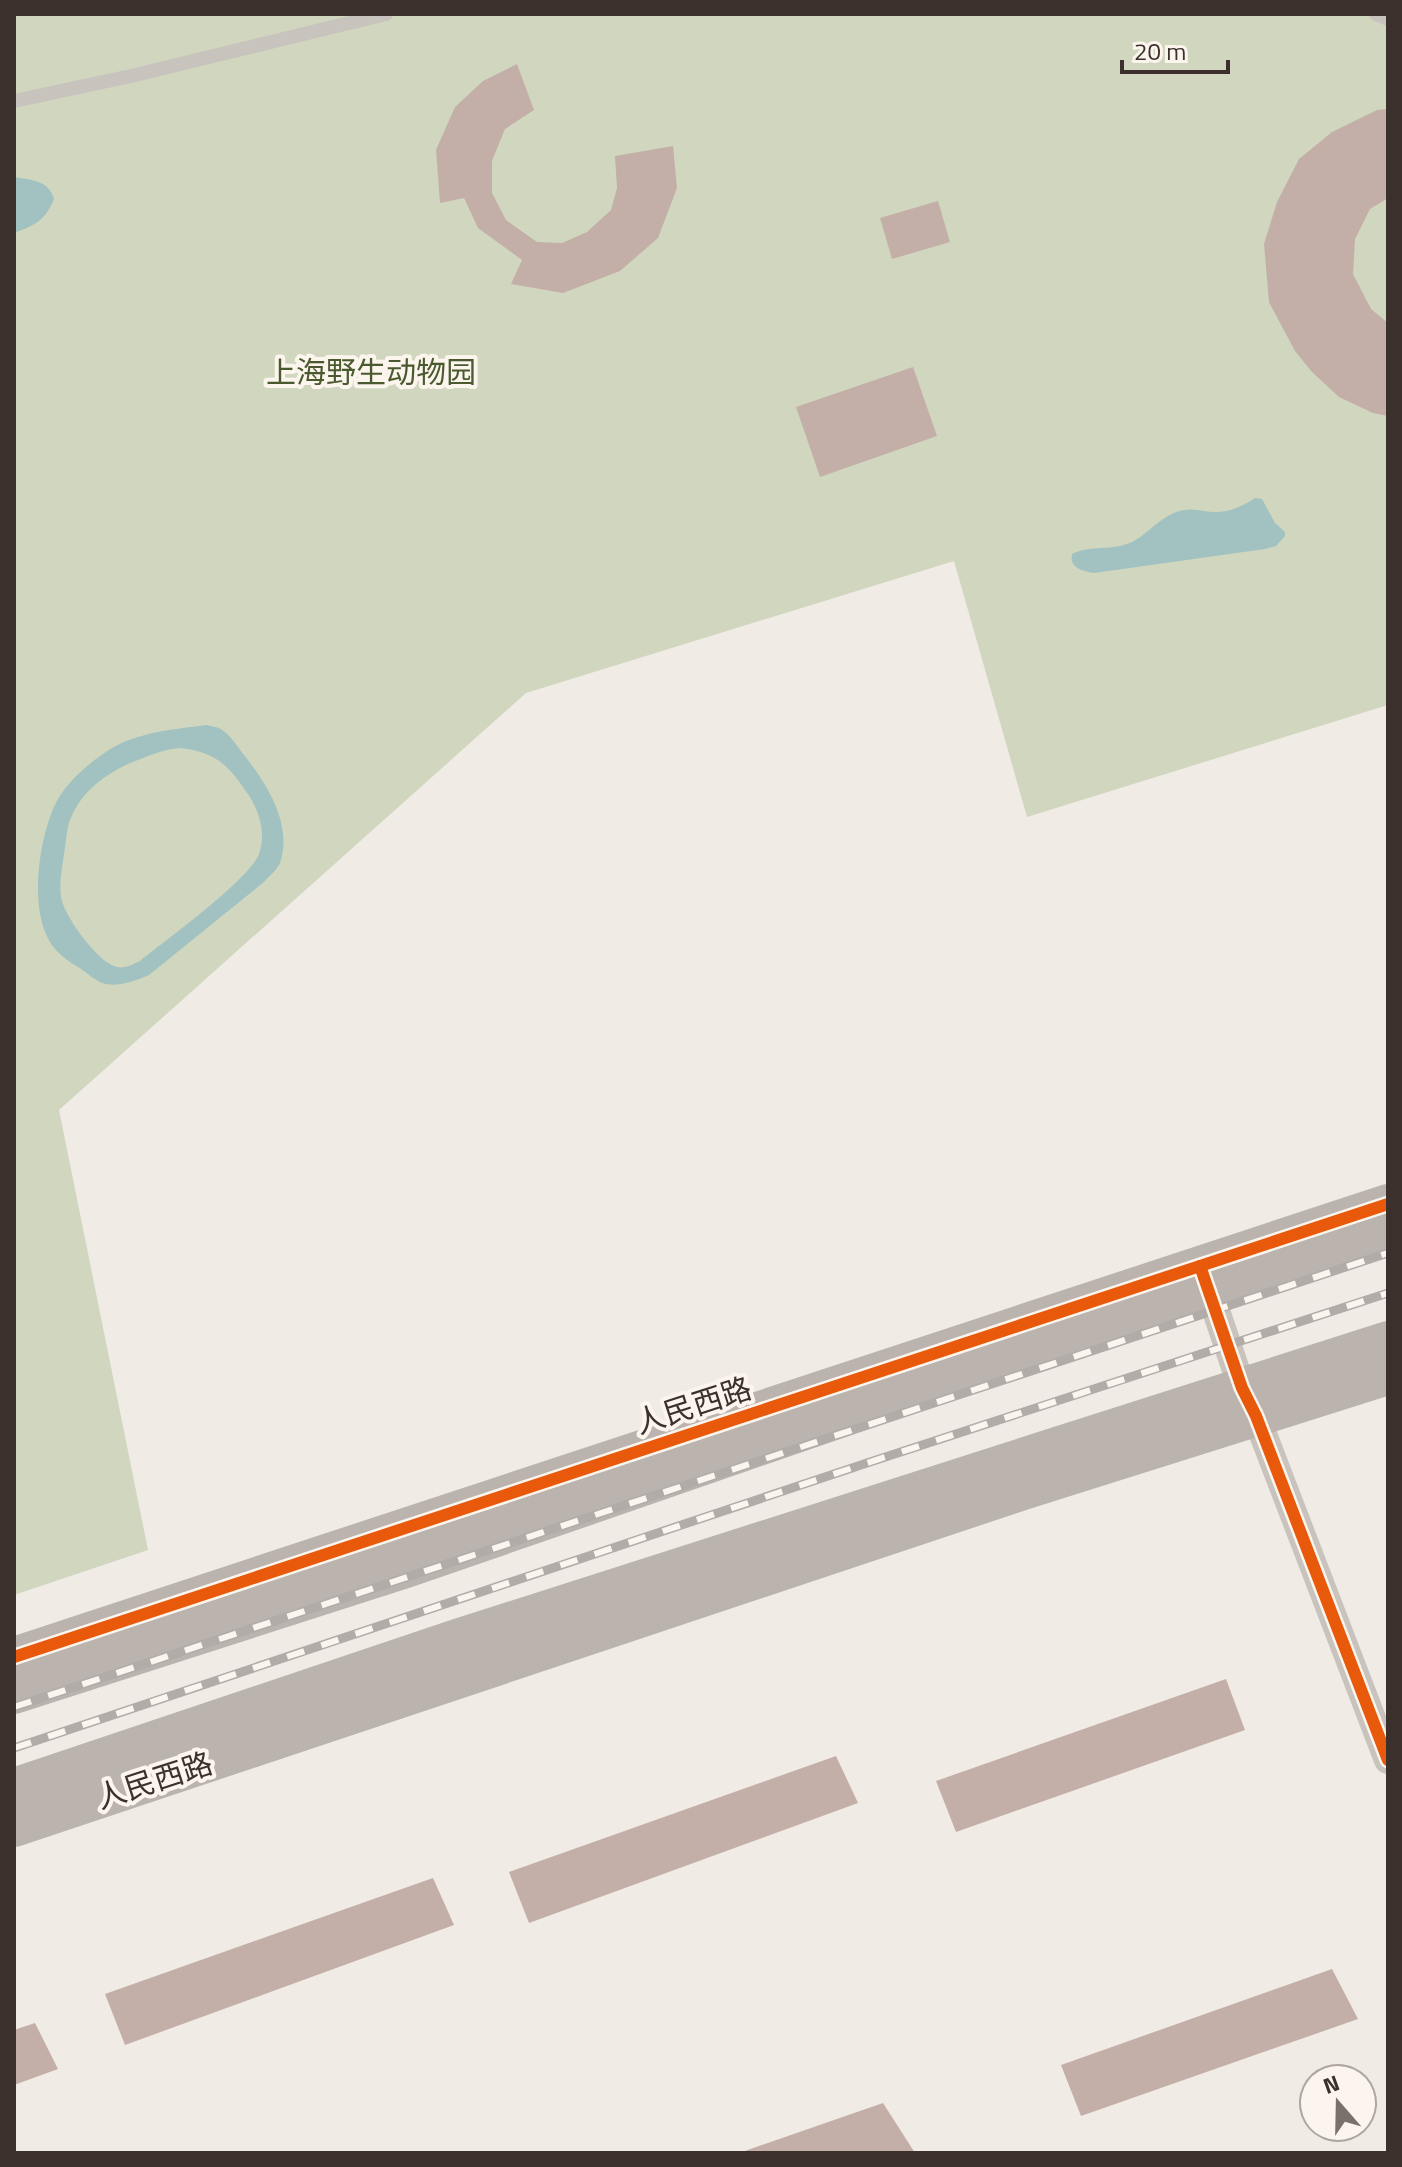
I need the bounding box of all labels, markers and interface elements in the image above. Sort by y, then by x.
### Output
scale bar [1122,24,1228,74]
text: 20 m [1134,33,1186,69]
park label: 上海野生动物园 [266,349,476,395]
street label: 人民西路 [629,1365,757,1445]
street label: 人民西路 [90,1740,218,1820]
north arrow [1298,2063,1378,2143]
text: N [1318,2066,1344,2103]

